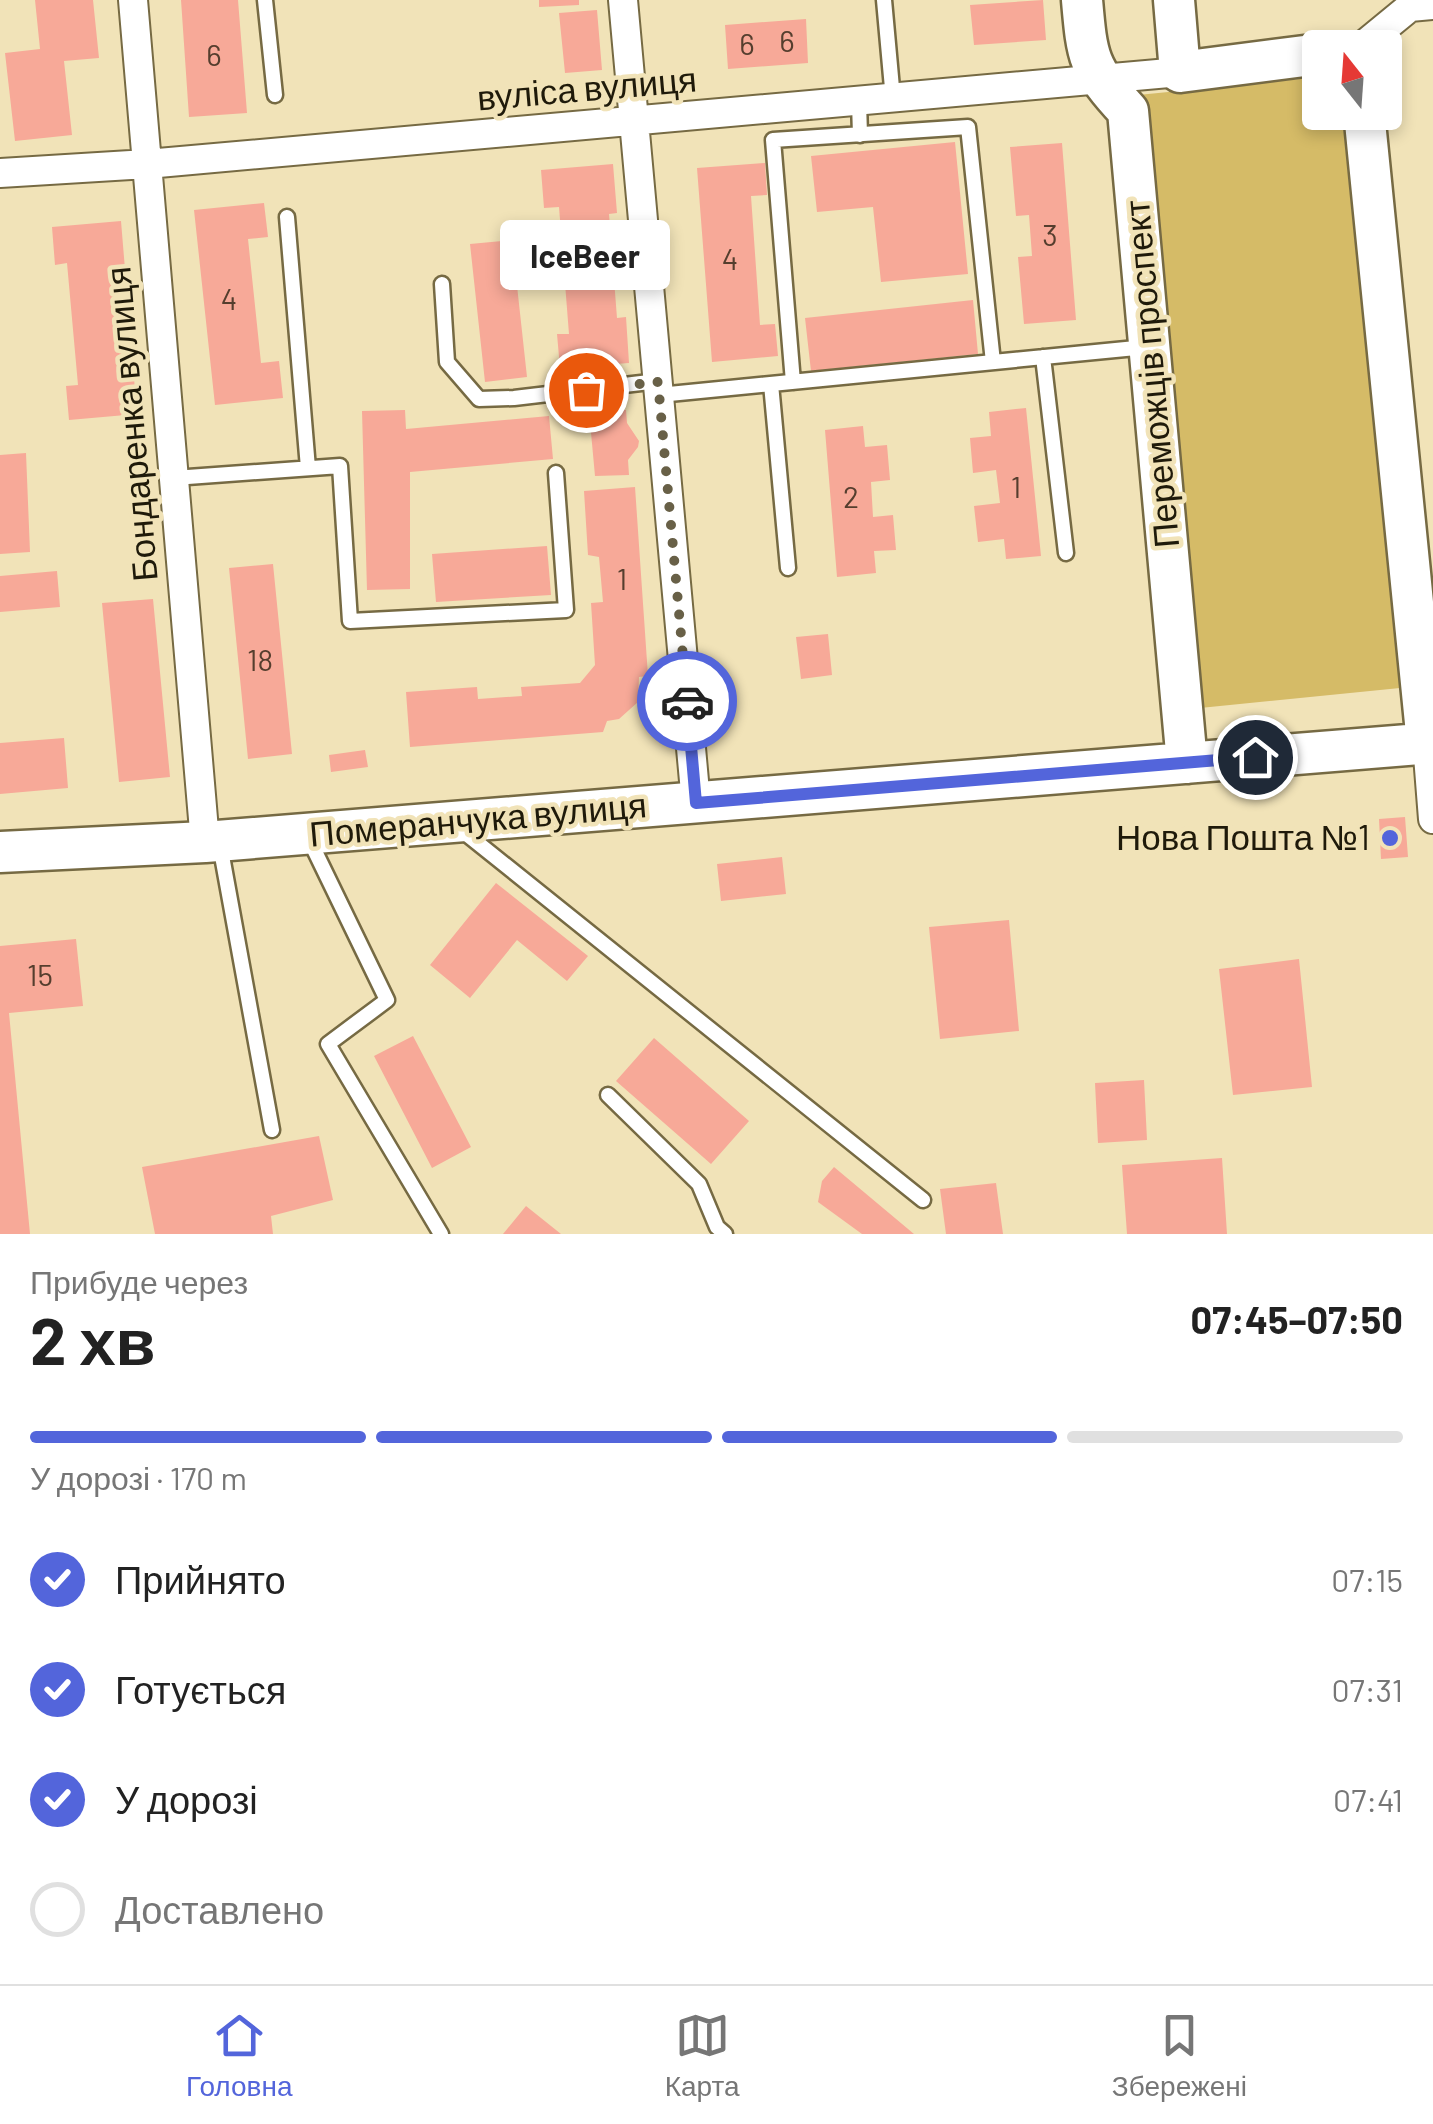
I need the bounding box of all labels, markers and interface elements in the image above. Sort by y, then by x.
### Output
house number: 6 [779,22,795,58]
house number: 6 [739,25,755,61]
north arrow [1302,30,1402,130]
map controls [1302,30,1402,130]
house number: 6 [206,36,222,72]
street label: вуліса вулиця [475,56,698,118]
street label: Переможців проспект [1114,198,1186,550]
house number: 3 [1042,216,1058,252]
callout: IceBeer [501,220,671,290]
text: IceBeer [530,236,640,274]
house number: 4 [722,240,738,276]
street label: Бондаренка вулиця [95,265,165,583]
house number: 4 [221,280,237,316]
pin [544,348,629,433]
icon: bag [559,363,614,418]
house number: 1 [1011,468,1021,504]
house number: 2 [843,478,859,514]
house number: 1 [617,560,627,596]
house number: 18 [247,641,273,677]
courier [637,651,737,751]
icon: car [660,674,715,729]
pin [1213,715,1298,800]
icon: home [1228,730,1283,785]
street label: Померанчука вулиця [308,782,648,854]
place label: Нова Пошта №1 [1116,815,1370,857]
marker: Нова Пошта №1 [1379,827,1401,849]
house number: 15 [27,956,53,992]
text: Прибуде через [30,1262,248,1300]
text: 07:45–07:50 [1191,1296,1403,1342]
text: 2 хв [30,1300,156,1378]
text: У дорозі · 170 m [30,1458,247,1496]
icon: check [30,1552,85,1607]
text: Прийнято [115,1556,286,1602]
text: 07:15 [1331,1560,1403,1598]
icon: check [30,1662,85,1717]
text: Готується [115,1666,286,1712]
text: 07:31 [1331,1670,1403,1708]
icon: check [30,1772,85,1827]
text: У дорозі [115,1776,258,1822]
text: 07:41 [1333,1780,1403,1818]
text: Доставлено [115,1886,324,1932]
tab: Головна [186,2008,293,2103]
tab: Карта [665,2008,740,2103]
tab: Збережені [1112,2008,1247,2103]

